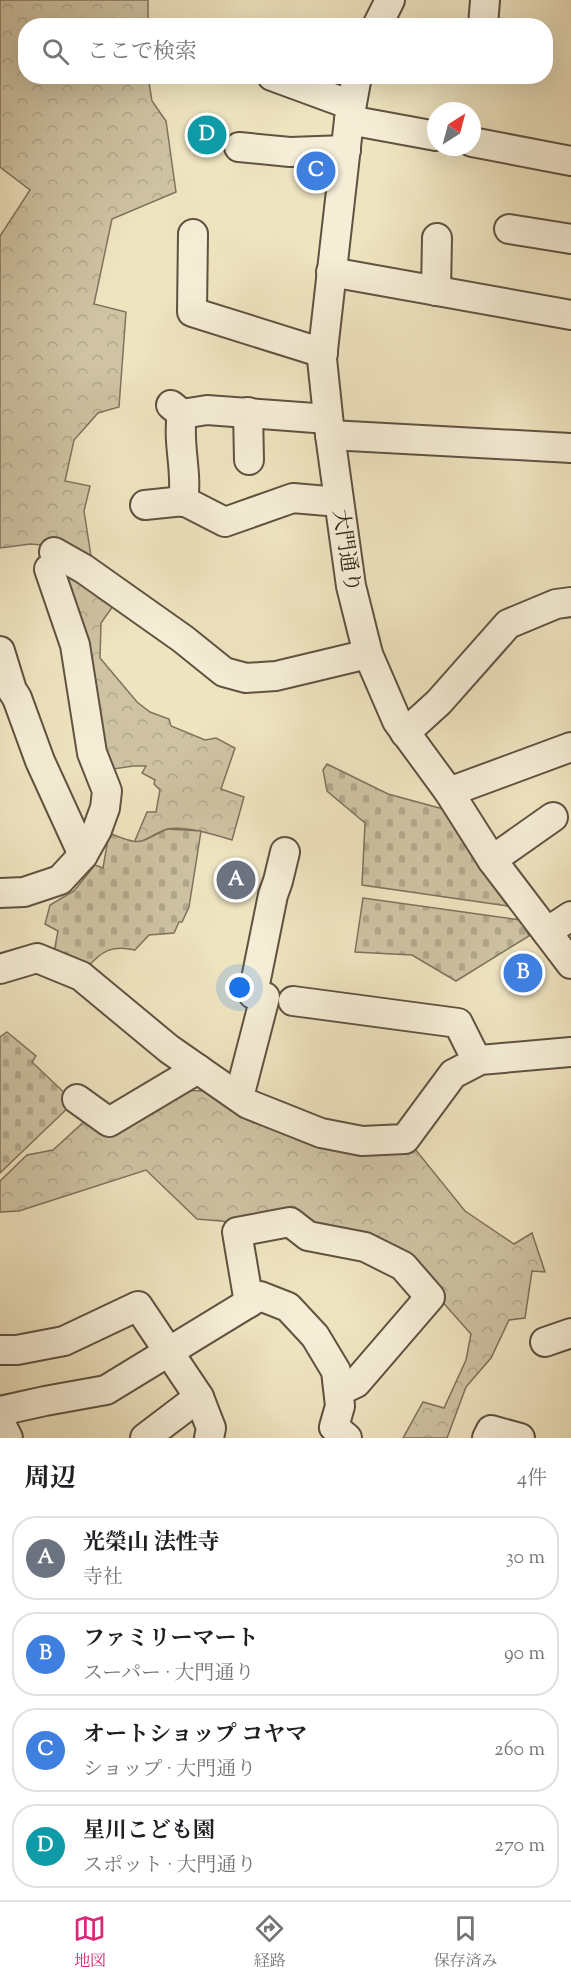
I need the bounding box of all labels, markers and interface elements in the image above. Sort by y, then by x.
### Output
search box [18,18,553,84]
icon: search [39,35,72,68]
text: ここで検索 [87,37,197,69]
north arrow [427,102,481,156]
pin: D [188,112,226,158]
pin: C [296,148,336,194]
street label: 大門通り [324,507,366,595]
pin: A [216,858,256,902]
pin: B [504,950,542,996]
your location [225,973,254,1002]
text: 周辺 [24,1461,76,1498]
text: 4件 [517,1465,547,1494]
text: 光榮山 法性寺 [83,1528,220,1560]
text: A [37,1544,54,1573]
text: 30 m [506,1544,545,1573]
text: 寺社 [83,1564,123,1593]
text: ファミリーマート [83,1624,259,1656]
text: B [39,1640,52,1669]
text: 90 m [504,1640,545,1669]
text: スーパー · 大門通り [83,1660,255,1689]
text: オートショップ コヤマ [83,1720,307,1752]
text: C [37,1736,54,1765]
text: 260 m [494,1736,545,1765]
text: ショップ · 大門通り [83,1756,256,1785]
text: 星川こども園 [83,1816,215,1848]
text: D [38,1832,53,1861]
text: 270 m [495,1832,545,1861]
text: スポット · 大門通り [83,1852,257,1881]
tab: 地図 [73,1912,106,1974]
tab: 経路 [253,1912,286,1974]
tab: 保存済み [433,1912,497,1974]

